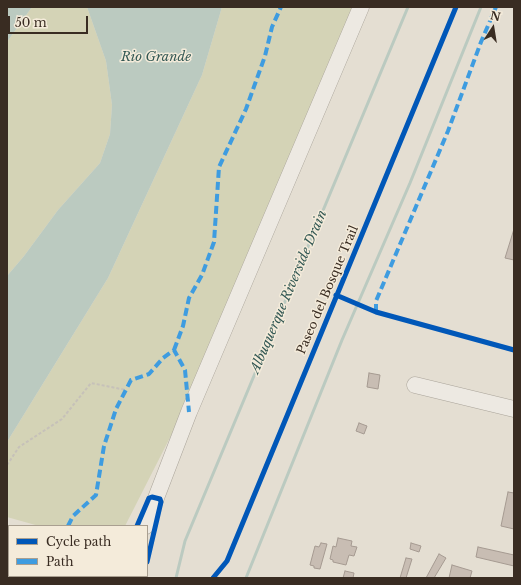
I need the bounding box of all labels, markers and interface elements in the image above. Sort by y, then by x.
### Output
scale bar [10,8,90,34]
north arrow [473,8,513,48]
text: N [489,8,502,24]
text: 50 m [15,15,47,30]
water label: Rio Grande [121,49,191,65]
water label: Albuquerque Riverside Drain [248,208,330,376]
street label: Paseo del Bosque Trail [294,223,362,357]
legend [8,525,148,577]
text: Cycle path [46,534,111,549]
text: Path [46,554,74,569]

